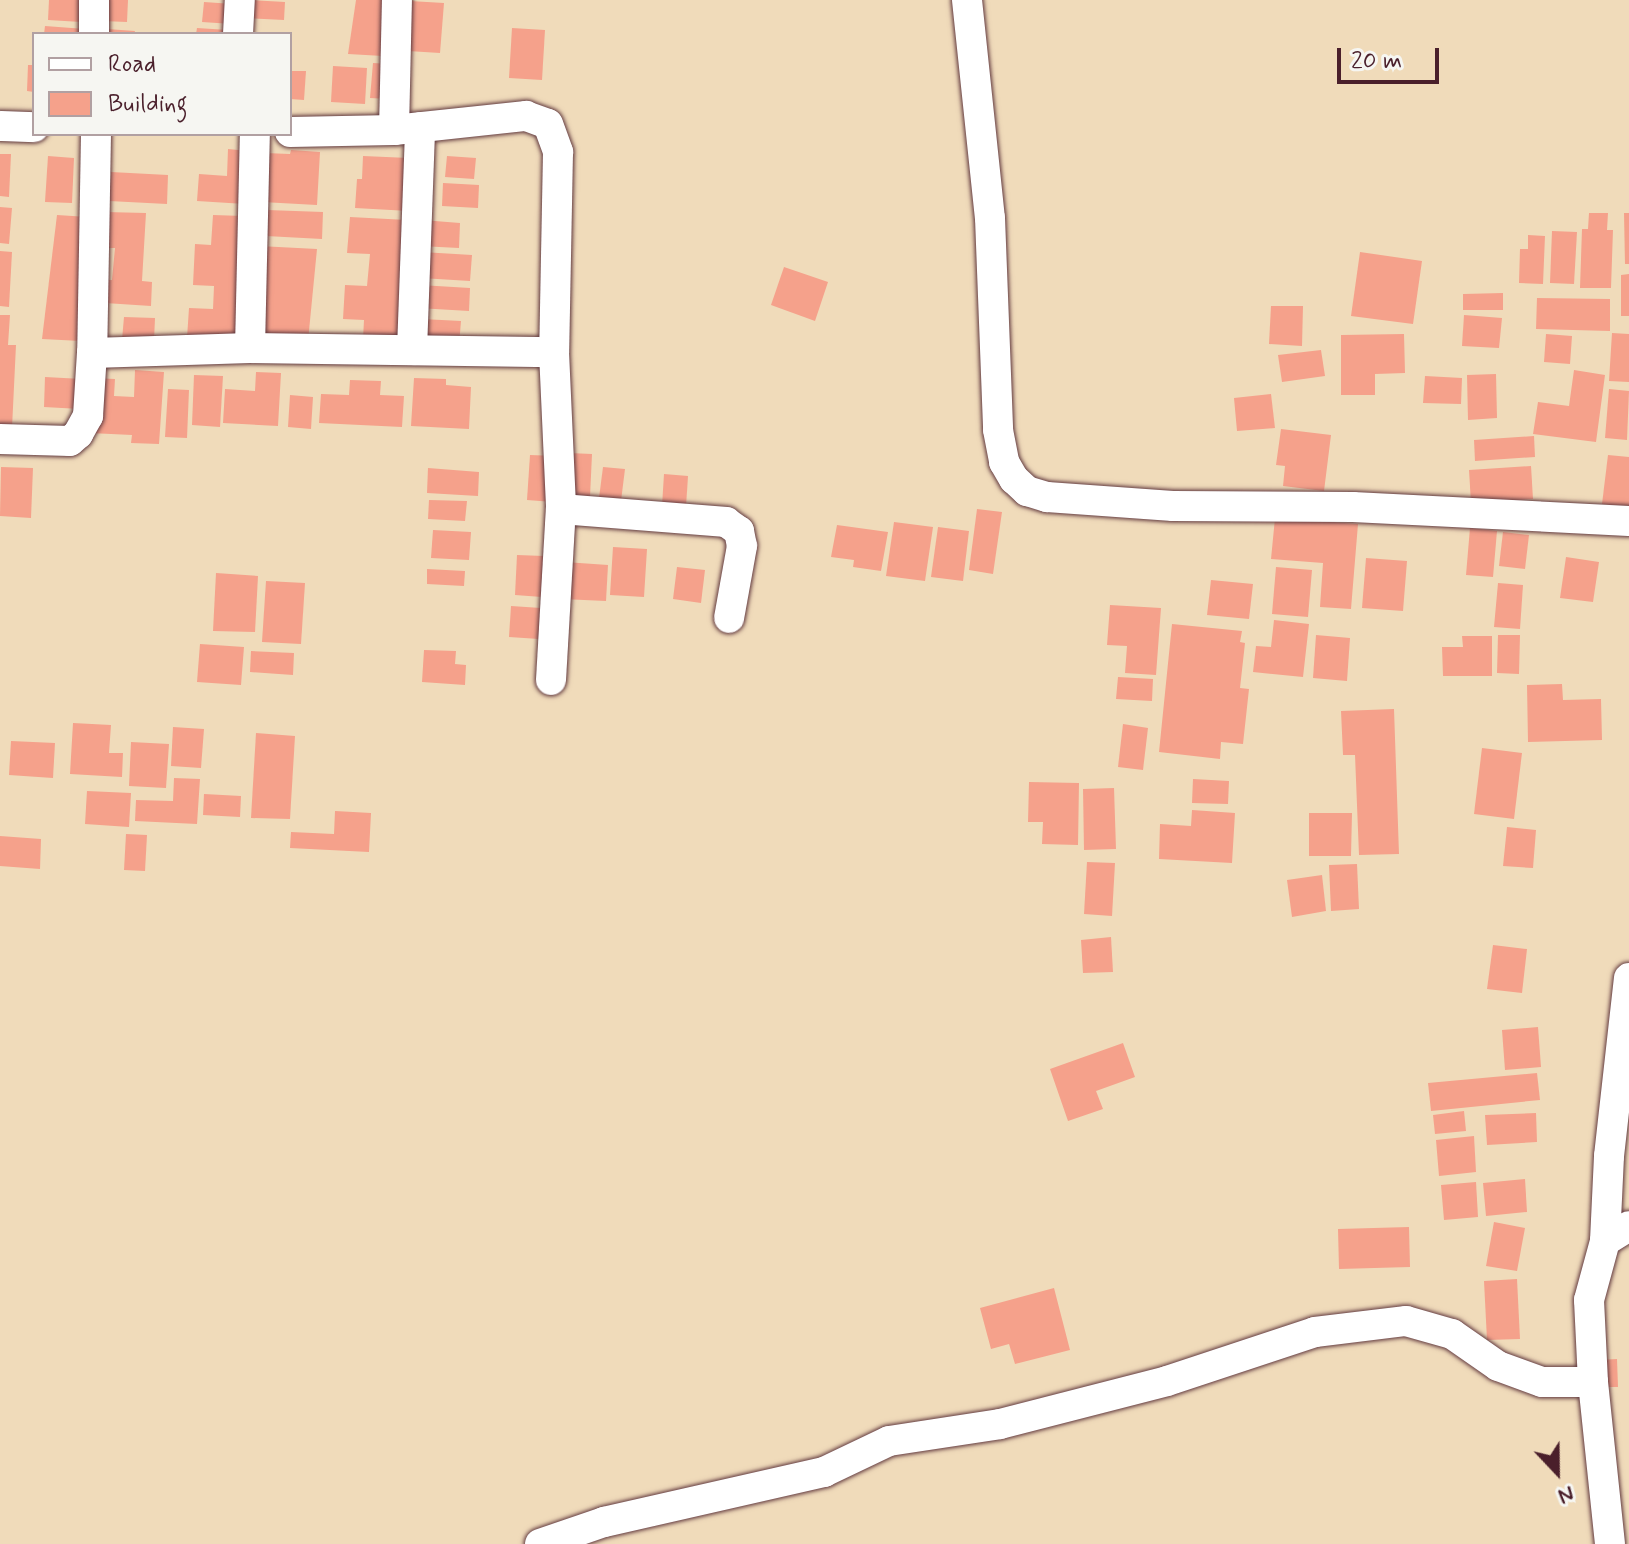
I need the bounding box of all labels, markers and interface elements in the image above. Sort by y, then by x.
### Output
legend [32,32,292,136]
scale bar [1341,32,1443,82]
text: 20 m [1351,46,1402,77]
text: Road [108,49,156,80]
text: Building [108,89,188,120]
north arrow [1517,1432,1597,1512]
text: N [1554,1479,1578,1510]

